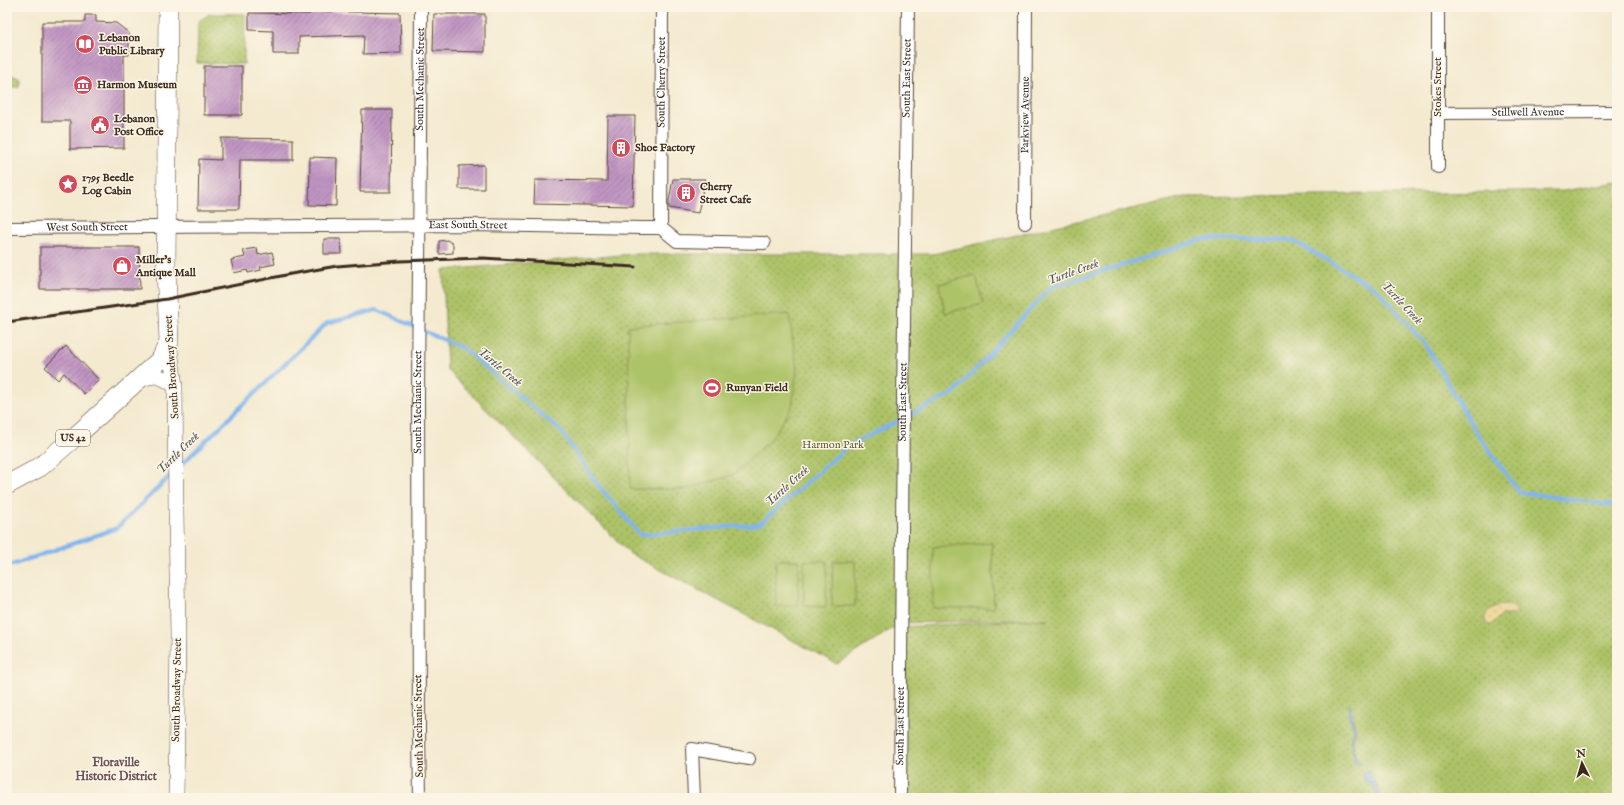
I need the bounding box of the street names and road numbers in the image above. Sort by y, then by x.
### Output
street label: South Mechanic Street [413,27,428,131]
street label: South Cherry Street [654,36,669,128]
street label: South East Street [900,38,915,118]
street label: Stokes Street [1431,57,1445,117]
street label: Parkview Avenue [1018,76,1033,154]
street label: Stillwell Avenue [1492,105,1564,120]
street label: East South Street [428,218,508,233]
street label: West South Street [46,220,128,235]
street label: South Broadway Street [161,314,183,419]
street label: South Mechanic Street [411,350,425,454]
street label: South East Street [896,362,910,442]
road number: US 42 [56,430,90,446]
street label: South Broadway Street [169,638,185,742]
street label: South Mechanic Street [411,674,427,778]
street label: South East Street [893,686,908,766]

